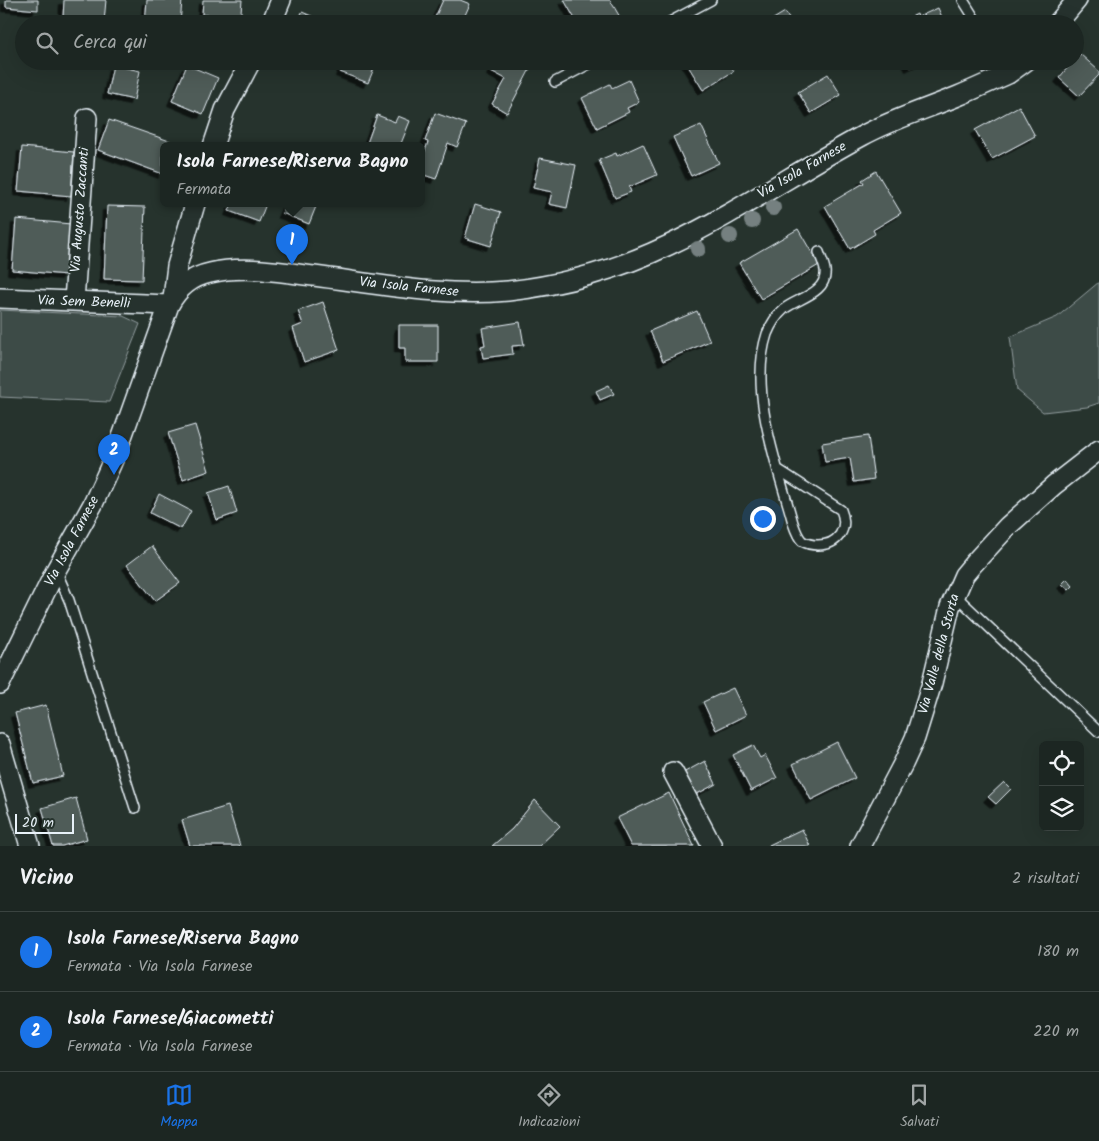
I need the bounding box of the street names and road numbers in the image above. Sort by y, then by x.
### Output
street label: Via Isola Farnese [753,135,851,204]
street label: Via Augusto Zaccanti [65,146,95,273]
street label: Via Isola Farnese [358,271,460,303]
street label: Via Sem Benelli [37,289,131,315]
street label: Via Isola Farnese [39,491,105,590]
street label: Via Valle della Storta [912,591,966,717]

